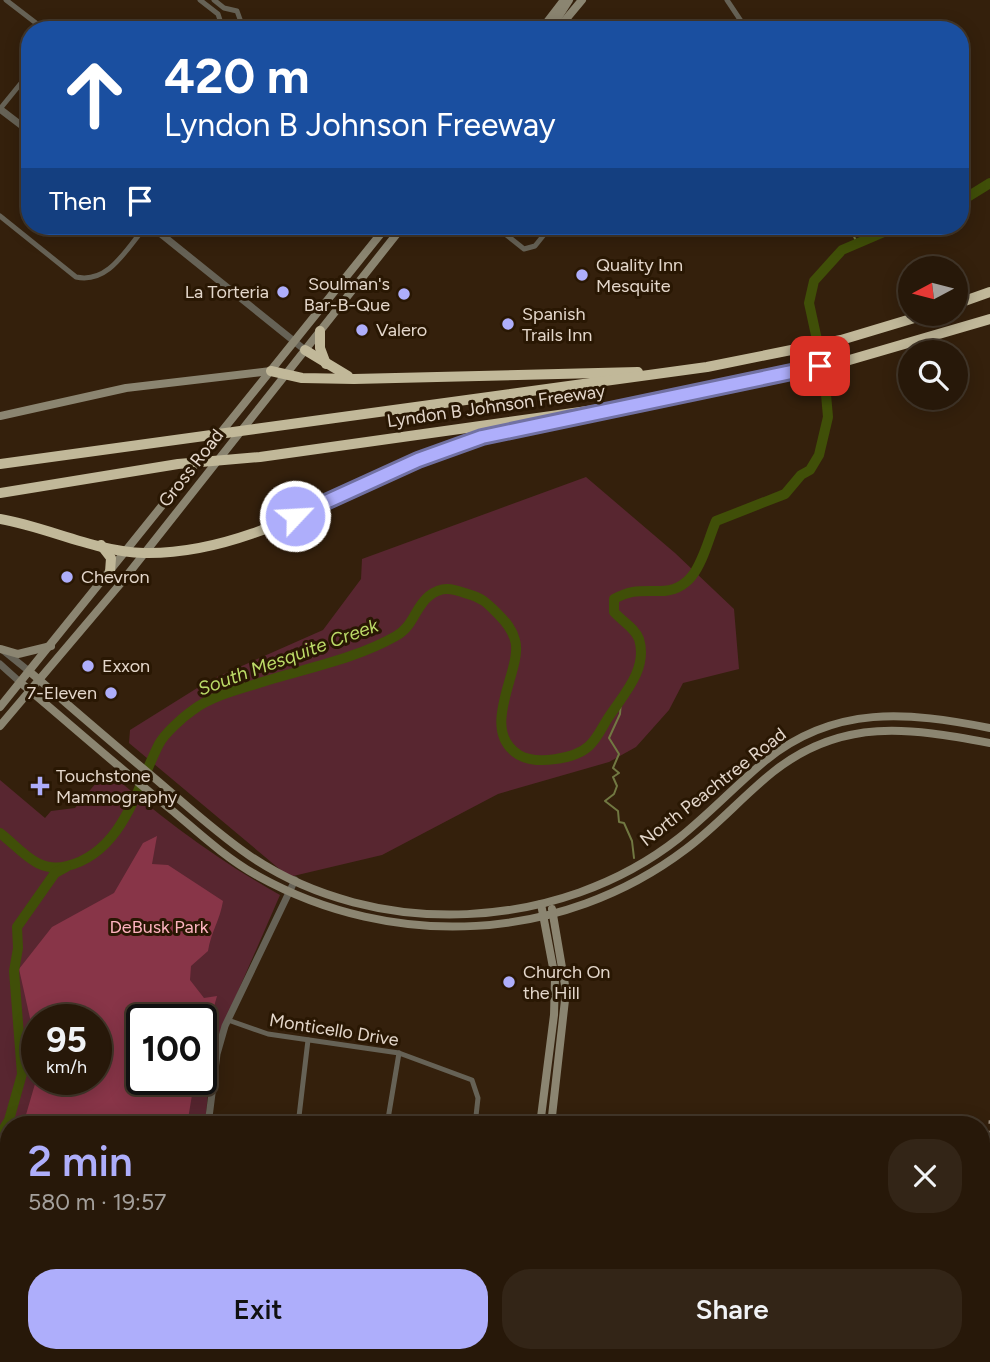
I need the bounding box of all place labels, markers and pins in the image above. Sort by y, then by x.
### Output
place label: Quality Inn Mesquite [596,254,683,297]
marker: Quality Inn Mesquite [574,267,590,283]
place label: Soulman's Bar-B-Que [304,273,390,316]
place label: La Torteria [185,281,269,303]
marker: La Torteria [275,284,291,300]
marker: Soulman's Bar-B-Que [396,286,412,302]
place label: Spanish Trails Inn [522,303,592,346]
marker: Spanish Trails Inn [500,316,516,332]
place label: Valero [376,319,427,341]
marker: Valero [354,322,370,338]
pin [790,336,850,396]
place label: Chevron [81,566,150,588]
marker: Chevron [59,569,75,585]
place label: Exxon [102,655,150,677]
marker: Exxon [80,658,96,674]
place label: 7-Eleven [27,682,97,704]
marker: 7-Eleven [103,685,119,701]
place label: Touchstone Mammography [56,765,178,808]
marker: Touchstone Mammography [30,776,50,796]
place label: Church On the Hill [523,961,610,1004]
marker: Church On the Hill [501,974,517,990]

